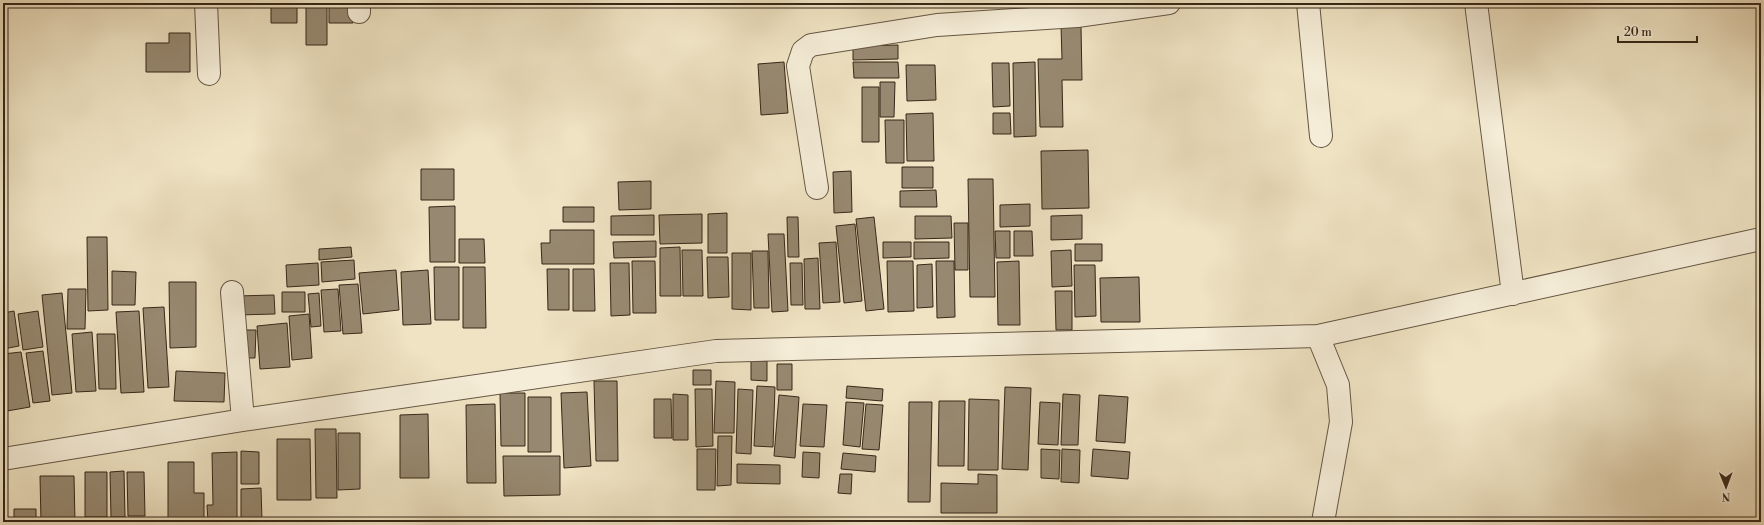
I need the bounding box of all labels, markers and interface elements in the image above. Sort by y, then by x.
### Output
scale bar [1618,18,1697,44]
text: 20 m [1624,25,1652,40]
north arrow [1706,467,1746,507]
text: N [1721,489,1731,503]

